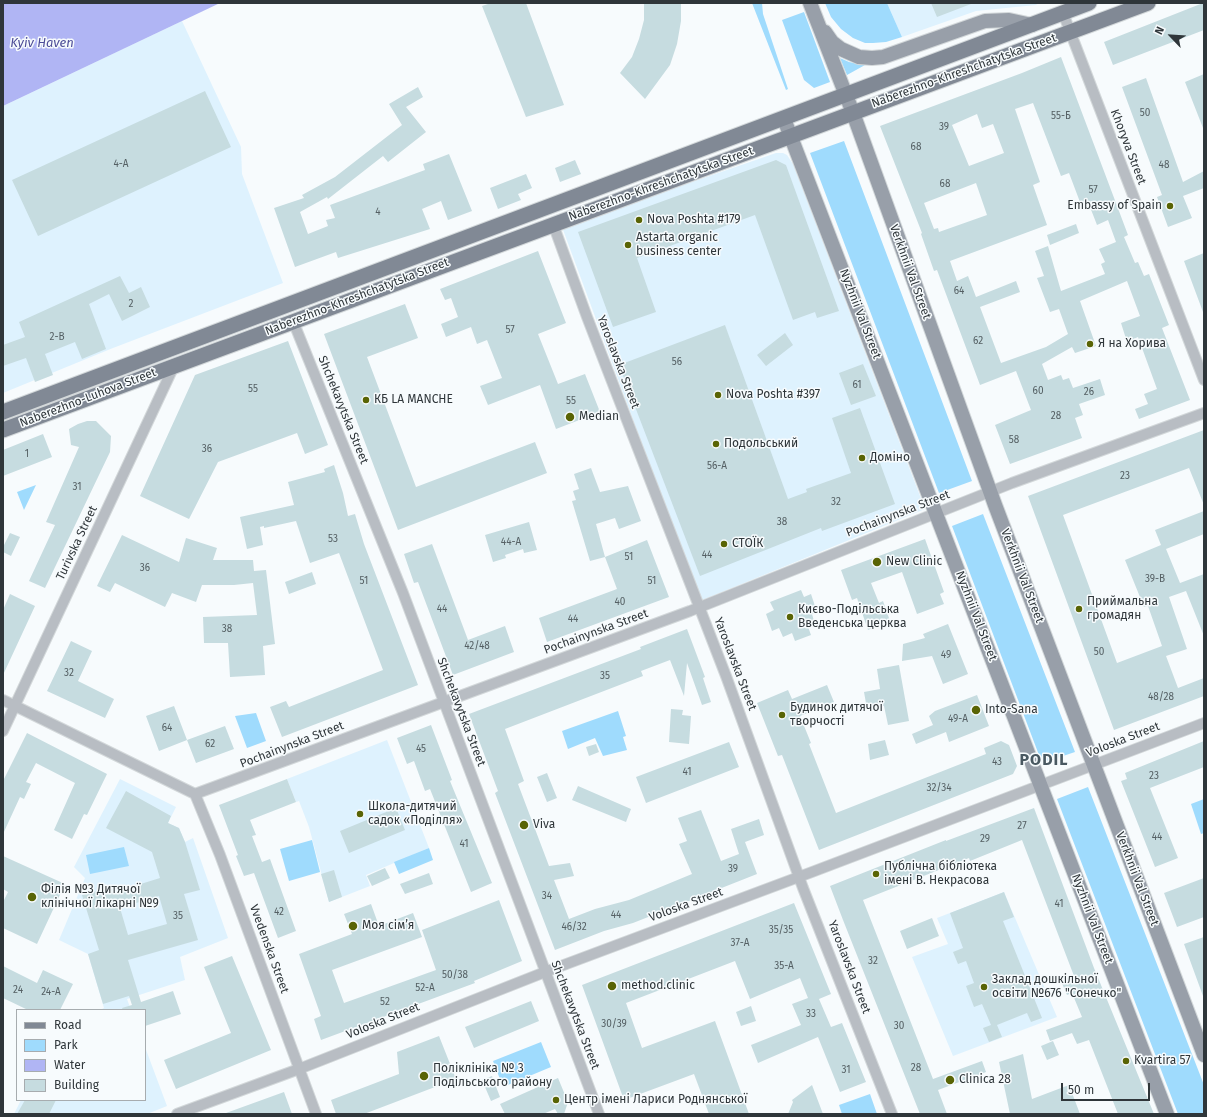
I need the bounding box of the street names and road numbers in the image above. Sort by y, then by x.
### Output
street label: Naberezhno-Khreshchatytska Street [870,31,1058,111]
street label: Khoryva Street [1107,107,1149,187]
street label: Naberezhno-Khreshchatytska Street [567,144,755,224]
street label: Verkhnii Val Street [886,223,934,321]
street label: Naberezhno-Khreshchatytska Street [263,255,451,339]
street label: Nyzhnii Val Street [836,267,884,361]
street label: Yaroslavska Street [594,313,642,411]
street label: Shchekavytska Street [315,354,371,466]
street label: Naberezhno-Luhova Street [18,365,158,431]
street label: Pochainynska Street [844,488,952,540]
street label: Turivska Street [53,504,101,582]
street label: Verkhnii Val Street [997,527,1047,625]
street label: Nyzhnii Val Street [952,569,1000,663]
street label: Pochainynska Street [542,606,650,658]
street label: Yaroslavska Street [711,615,759,713]
street label: Shchekavytska Street [434,656,488,768]
street label: Pochainynska Street [238,719,346,771]
street label: Voloska Street [1084,719,1162,761]
street label: Verkhnii Val Street [1112,830,1162,928]
street label: Nyzhnii Val Street [1068,872,1116,966]
street label: Voloska Street [647,885,725,925]
street label: Vvedenska Street [246,903,292,995]
street label: Yaroslavska Street [825,918,873,1016]
street label: Shchekavytska Street [548,959,602,1071]
street label: Voloska Street [344,1000,422,1042]

